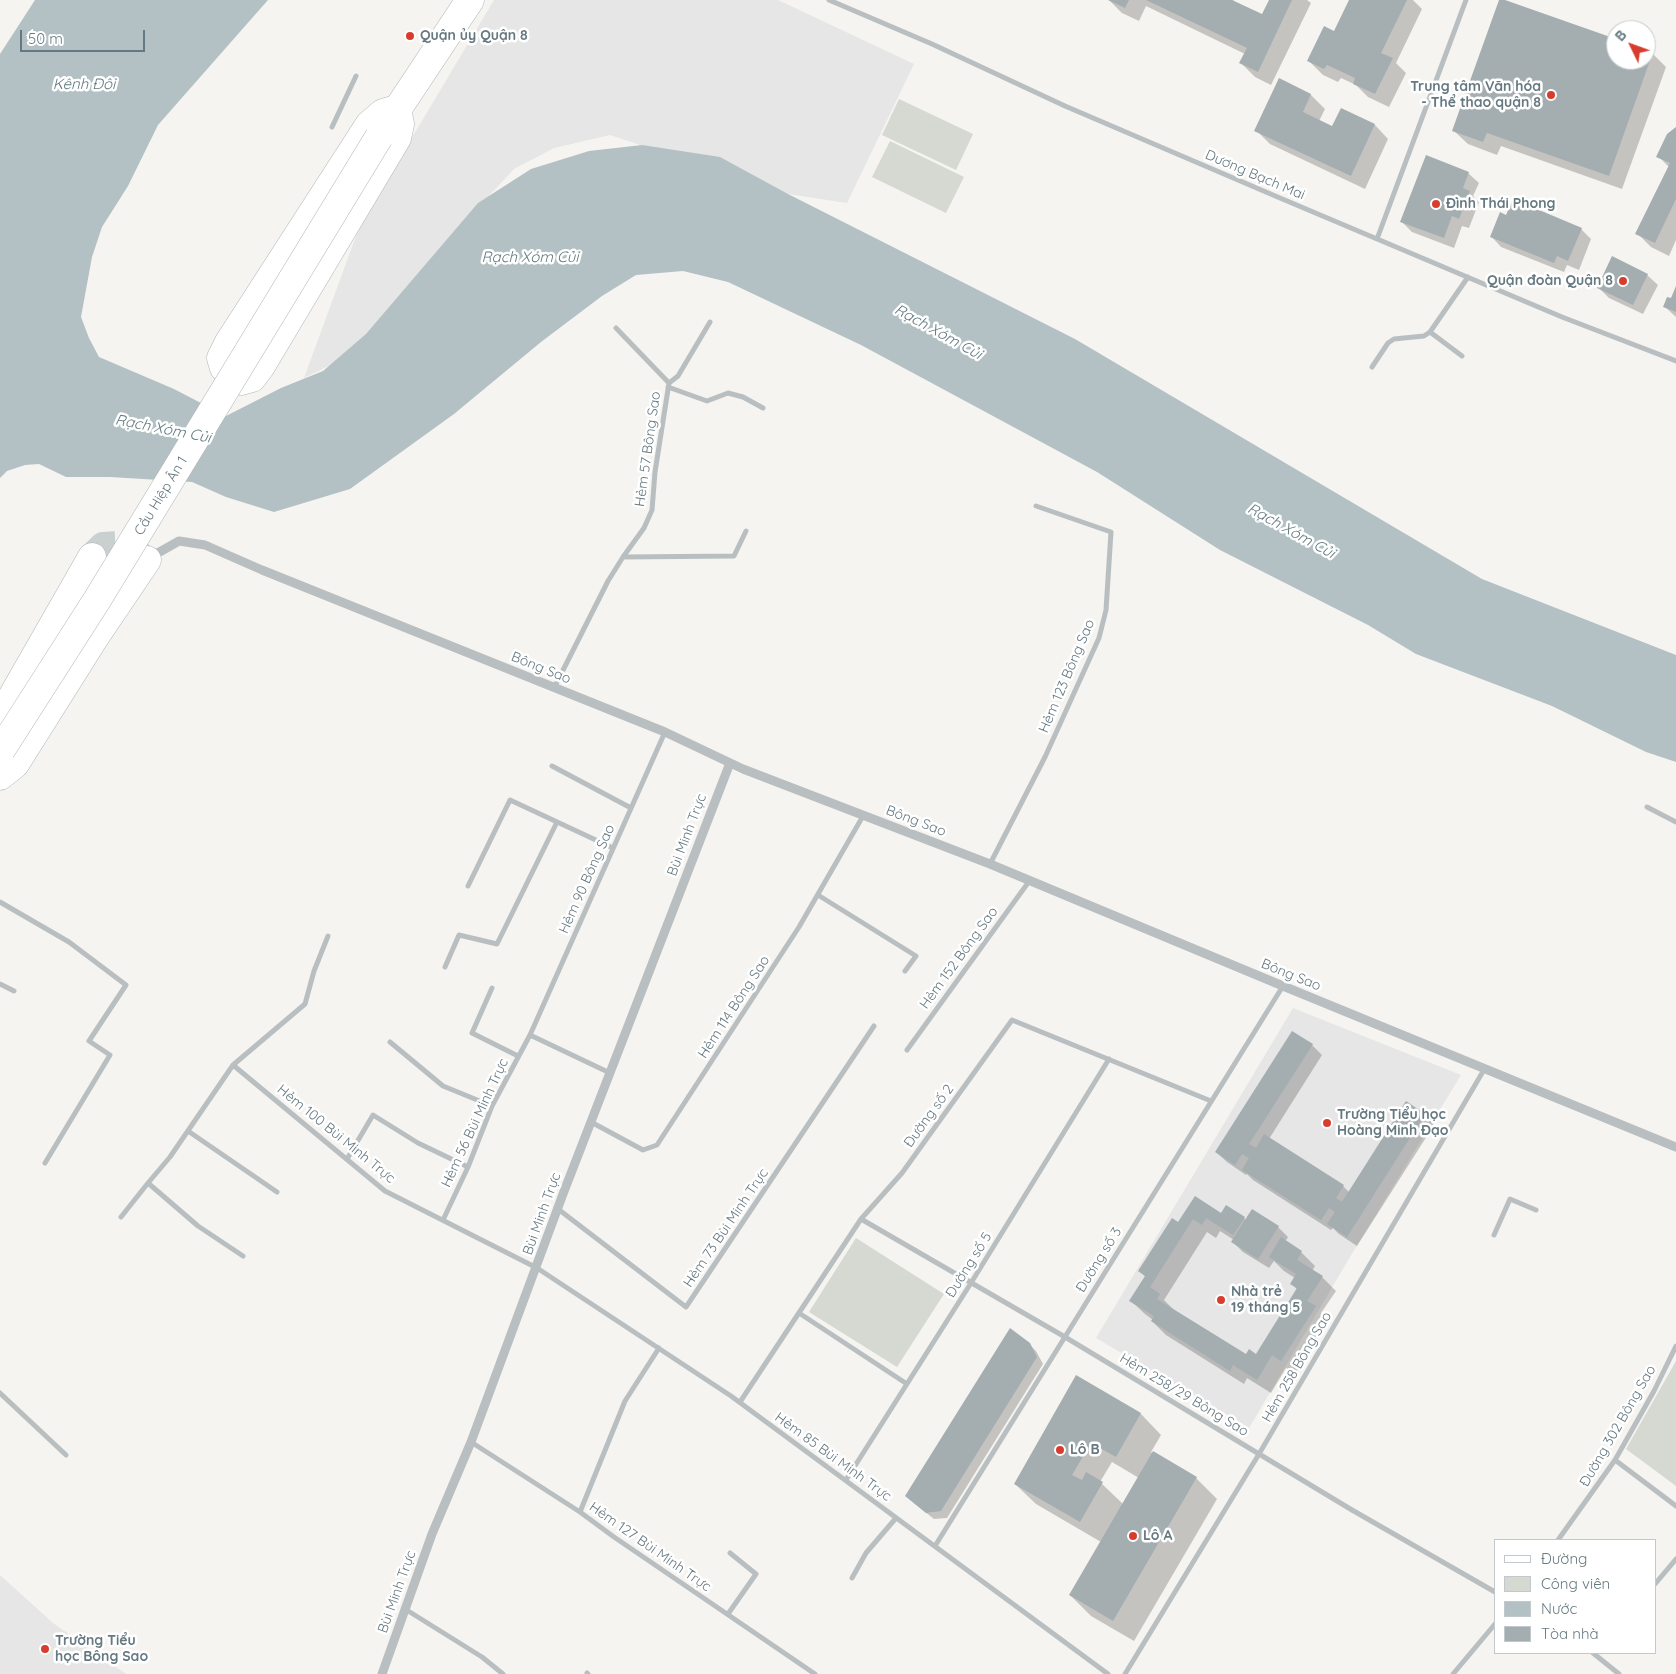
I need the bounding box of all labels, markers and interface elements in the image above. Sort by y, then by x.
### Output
scale bar [22,20,148,52]
north arrow [1606,20,1656,70]
text: B [1611,26,1630,45]
place label: Quận ủy Quận 8 [420,28,528,44]
text: 50 m [28,29,63,48]
marker: Quận ủy Quận 8 [404,30,416,42]
water label: Kênh Đôi [53,75,115,93]
place label: Trung tâm Văn hóa - Thể thao quận 8 [1410,79,1541,111]
marker: Trung tâm Văn hóa - Thể thao quận 8 [1545,89,1557,101]
street label: Dương Bạch Mai [1203,146,1307,204]
place label: Đình Thái Phong [1446,196,1555,212]
marker: Đình Thái Phong [1430,198,1442,210]
water label: Rạch Xóm Củi [481,248,579,266]
place label: Quận đoàn Quận 8 [1487,273,1613,289]
marker: Quận đoàn Quận 8 [1617,275,1629,287]
water label: Rạch Xóm Củi [891,301,985,363]
street label: Hẻm 57 Bông Sao [632,390,664,508]
water label: Rạch Xóm Củi [114,411,212,447]
street label: Cầu Hiệp Ân 1 [131,454,191,538]
water label: Rạch Xóm Củi [1244,500,1338,562]
street label: Hẻm 123 Bông Sao [1035,617,1099,735]
street label: Bông Sao [509,648,573,688]
street label: Bùi Minh Trực [664,792,710,878]
street label: Bông Sao [884,802,948,840]
street label: Hẻm 90 Bông Sao [555,822,619,936]
street label: Hẻm 152 Bông Sao [916,904,1002,1012]
street label: Hẻm 114 Bông Sao [695,953,773,1061]
street label: Bông Sao [1259,955,1323,995]
street label: Hẻm 56 Bùi Minh Trực [438,1056,512,1190]
street label: Hẻm 100 Bùi Minh Trực [274,1081,398,1187]
street label: Đường số 2 [901,1081,957,1151]
place label: Trường Tiểu học Hoàng Minh Đạo [1337,1107,1449,1140]
marker: Trường Tiểu học Hoàng Minh Đạo [1321,1117,1333,1129]
street label: Hẻm 73 Bùi Minh Trực [680,1165,772,1291]
street label: Bùi Minh Trực [519,1170,565,1258]
street label: Đường số 3 [1072,1224,1126,1296]
street label: Đường số 5 [942,1229,996,1301]
place label: Nhà trẻ 19 tháng 5 [1231,1284,1300,1316]
marker: Nhà trẻ 19 tháng 5 [1215,1294,1227,1306]
street label: Hẻm 258 Bông Sao [1259,1309,1335,1425]
street label: Hẻm 258/29 Bông Sao [1117,1350,1251,1440]
street label: Đường 302 Bông Sao [1576,1362,1660,1490]
street label: Hẻm 85 Bùi Minh Trực [771,1409,895,1505]
place label: Lô B [1070,1442,1100,1458]
marker: Lô B [1054,1444,1066,1456]
street label: Hẻm 127 Bùi Minh Trực [586,1499,714,1595]
place label: Lô A [1143,1528,1172,1544]
marker: Lô A [1127,1530,1139,1542]
legend [1494,1539,1656,1654]
street label: Bùi Minh Trực [374,1548,420,1636]
text: Đường [1541,1549,1587,1568]
text: Công viên [1541,1574,1610,1593]
text: Nước [1541,1599,1577,1618]
text: Tòa nhà [1541,1624,1599,1643]
place label: Trường Tiểu học Bông Sao [55,1633,148,1665]
marker: Trường Tiểu học Bông Sao [39,1643,51,1655]

